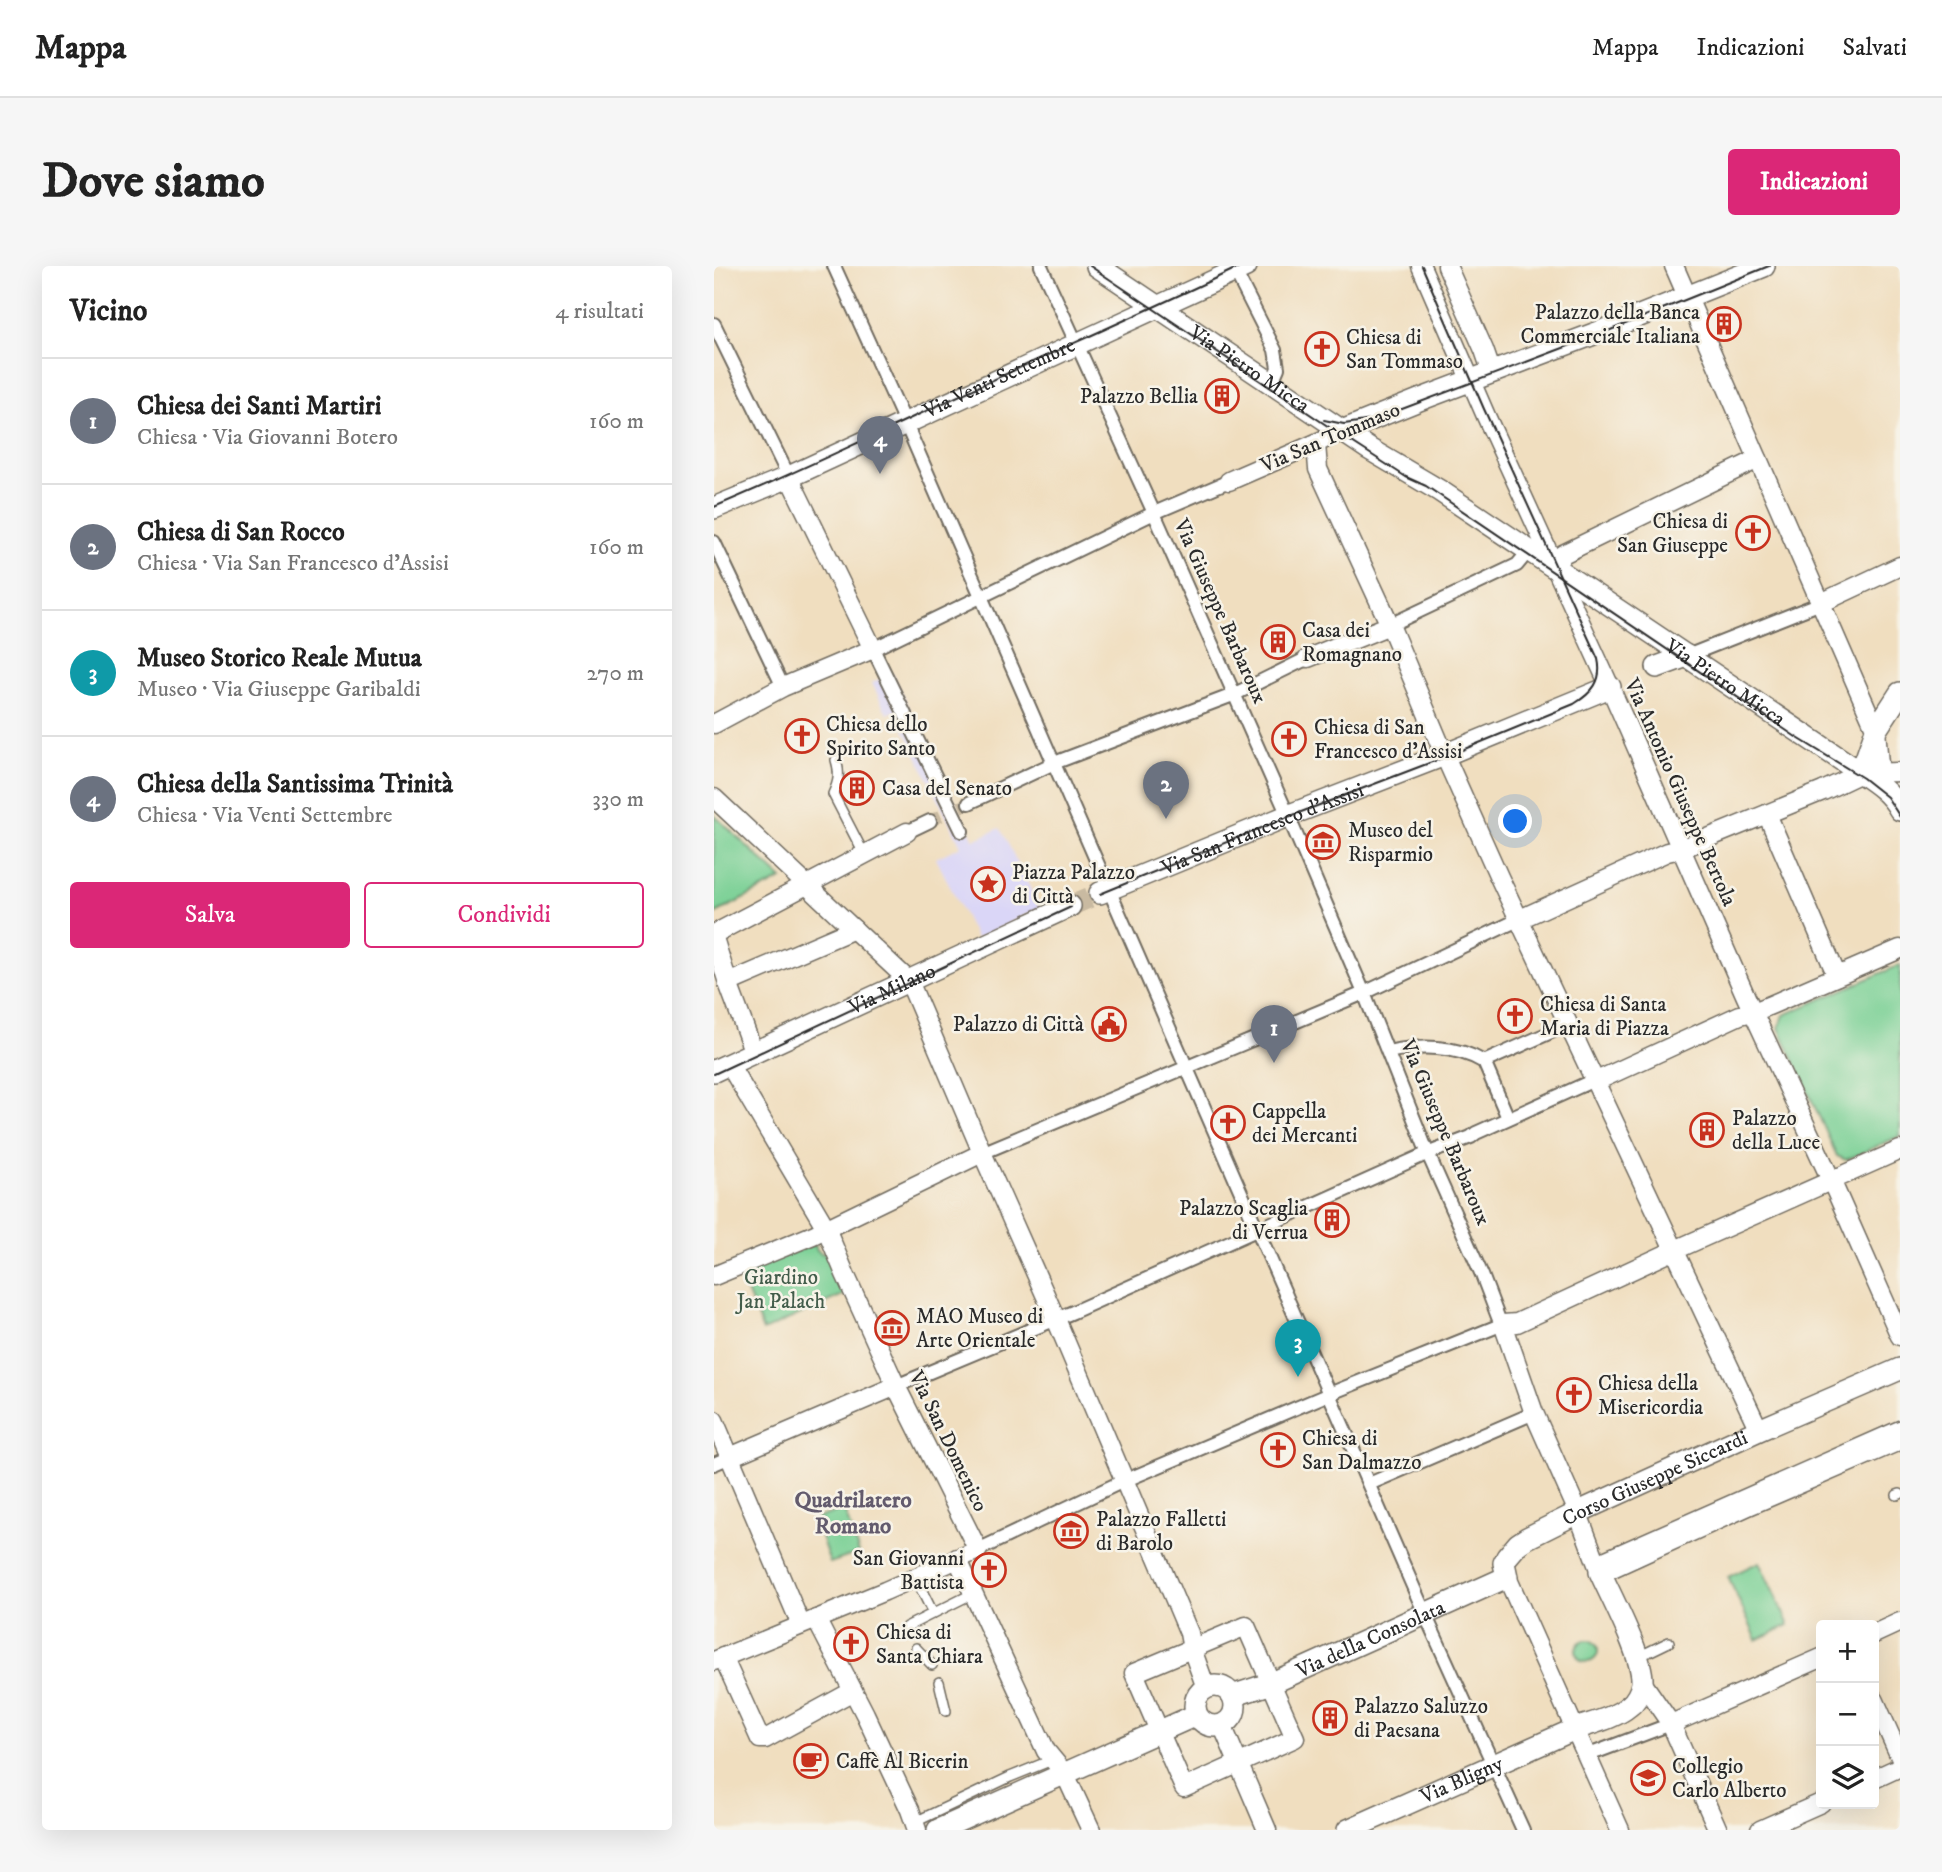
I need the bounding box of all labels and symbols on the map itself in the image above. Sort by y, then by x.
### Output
place label: Palazzo della Banca Commerciale Italiana [1521,300,1700,350]
building icon: Palazzo della Banca Commerciale Italiana [1705,305,1743,343]
street label: Via Pietro Micca [1183,319,1314,419]
place label: Chiesa di San Tommaso [1346,325,1463,375]
church icon: Chiesa di San Tommaso [1303,330,1341,368]
street label: Via Venti Settembre [918,332,1080,425]
building icon: Palazzo Bellia [1203,377,1241,415]
place label: Palazzo Bellia [1080,384,1198,410]
street label: Via San Tommaso [1256,397,1404,479]
pin: 4 [857,416,903,474]
place label: Chiesa di San Giuseppe [1617,509,1728,559]
street label: Via Giuseppe Barbaroux [1167,514,1273,708]
church icon: Chiesa di San Giuseppe [1734,514,1772,552]
place label: Casa dei Romagnano [1302,618,1402,668]
building icon: Casa dei Romagnano [1259,623,1297,661]
street label: Via Pietro Micca [1659,633,1790,733]
street label: Via Antonio Giuseppe Bertola [1618,674,1742,910]
place label: Chiesa dello Spirito Santo [826,712,935,762]
place label: Chiesa di San Francesco d'Assisi [1314,715,1462,765]
church icon: Chiesa dello Spirito Santo [783,717,821,755]
church icon: Chiesa di San Francesco d'Assisi [1270,720,1308,758]
pin: 2 [1143,761,1189,819]
building icon: Casa del Senato [838,769,876,807]
place label: Casa del Senato [882,776,1012,802]
street label: Via San Francesco d'Assisi [1157,777,1368,882]
your location [1498,804,1532,838]
place label: Museo del Risparmio [1348,818,1434,868]
museum icon: Museo del Risparmio [1304,823,1342,861]
place label: Piazza Palazzo di Città [1012,860,1135,910]
place icon: Piazza Palazzo di Città [969,865,1007,903]
street label: Via Milano [844,958,940,1021]
place label: Chiesa di Santa Maria di Piazza [1540,992,1669,1042]
church icon: Chiesa di Santa Maria di Piazza [1496,997,1534,1035]
public building icon: Palazzo di Città [1090,1005,1128,1043]
pin: 1 [1251,1005,1297,1063]
place label: Palazzo di Città [953,1012,1084,1038]
street label: Via Giuseppe Barbaroux [1394,1035,1496,1229]
place label: Cappella dei Mercanti [1252,1099,1357,1149]
church icon: Cappella dei Mercanti [1209,1104,1247,1142]
place label: Palazzo della Luce [1732,1106,1821,1156]
building icon: Palazzo della Luce [1688,1111,1726,1149]
place label: Palazzo Scaglia di Verrua [1179,1196,1308,1246]
building icon: Palazzo Scaglia di Verrua [1313,1201,1351,1239]
park label: Giardino Jan Palach [735,1265,825,1315]
place label: MAO Museo di Arte Orientale [916,1304,1043,1354]
museum icon: MAO Museo di Arte Orientale [873,1309,911,1347]
pin: 3 [1275,1319,1321,1377]
street label: Via San Domenico [902,1366,993,1516]
place label: Chiesa della Misericordia [1598,1371,1703,1421]
church icon: Chiesa della Misericordia [1555,1376,1593,1414]
street label: Corso Giuseppe Siccardi [1558,1425,1752,1532]
place label: Chiesa di San Dalmazzo [1302,1426,1421,1476]
church icon: Chiesa di San Dalmazzo [1259,1431,1297,1469]
district label: Quadrilatero Romano [794,1486,912,1541]
place label: Palazzo Falletti di Barolo [1096,1507,1227,1557]
museum icon: Palazzo Falletti di Barolo [1052,1512,1090,1550]
place label: San Giovanni Battista [853,1546,964,1596]
church icon: San Giovanni Battista [970,1551,1008,1589]
street label: Via della Consolata [1291,1595,1449,1685]
place label: Chiesa di Santa Chiara [876,1620,983,1670]
church icon: Chiesa di Santa Chiara [832,1625,870,1663]
place label: Palazzo Saluzzo di Paesana [1354,1694,1488,1744]
building icon: Palazzo Saluzzo di Paesana [1311,1699,1349,1737]
cafe icon: Caffè Al Bicerin [792,1742,830,1780]
place label: Caffè Al Bicerin [836,1749,969,1775]
street label: Via Bligny [1415,1750,1508,1811]
place label: Collegio Carlo Alberto [1672,1754,1787,1804]
school or university icon: Collegio Carlo Alberto [1629,1759,1667,1797]

